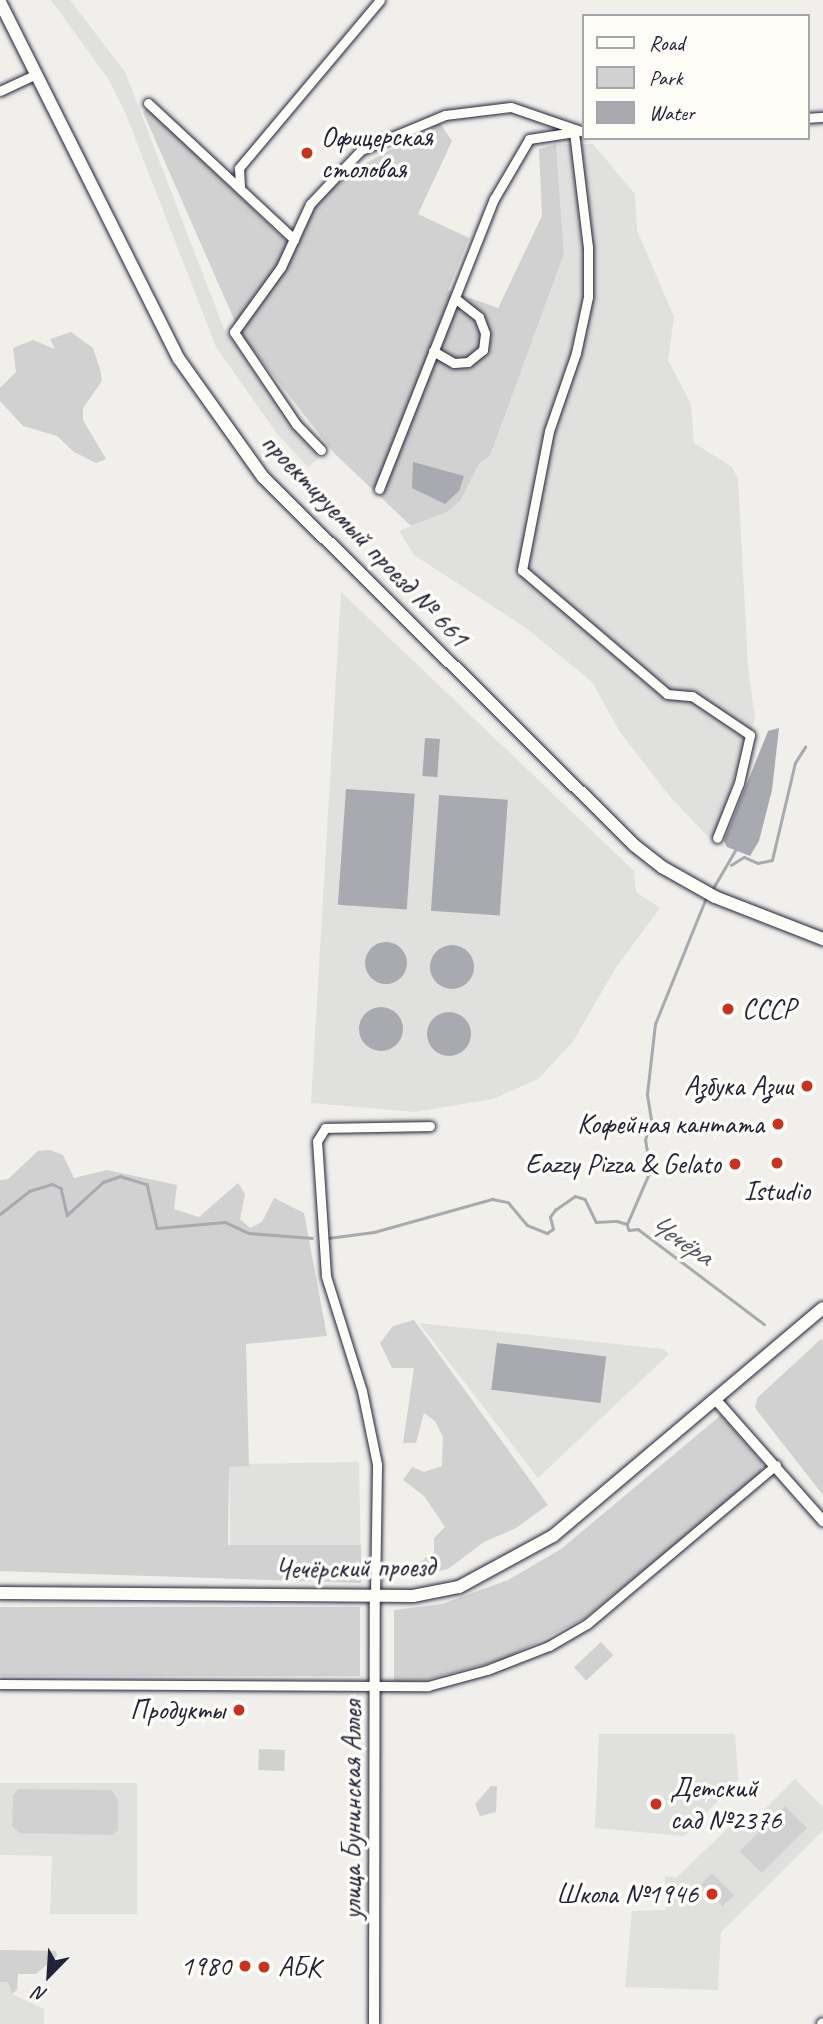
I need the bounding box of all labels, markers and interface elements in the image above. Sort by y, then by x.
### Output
legend [582,14,809,140]
text: Road [649,30,684,56]
text: Park [649,65,682,91]
text: Water [649,100,695,126]
place label: Офицерская столовая [321,120,433,186]
marker: Офицерская столовая [299,145,315,161]
street label: проектируемый проезд № 661 [254,426,476,654]
place label: СССР [742,992,796,1026]
marker: СССР [720,1001,736,1017]
place label: Азбука Азии [681,1069,793,1103]
marker: Азбука Азии [799,1078,815,1094]
place label: Кофейная кантата [580,1107,764,1141]
marker: Кофейная кантата [770,1116,786,1132]
place label: Eazzy Pizza & Gelato [525,1147,721,1181]
marker: Istudio [769,1155,785,1171]
marker: Eazzy Pizza & Gelato [727,1156,743,1172]
place label: Istudio [744,1174,810,1208]
water label: Чечёра [642,1205,720,1273]
street label: Чечёрский проезд [275,1550,435,1586]
place label: Продукты [130,1693,225,1727]
street label: улица Бунинская Аллея [335,1701,369,1919]
marker: Продукты [231,1702,247,1718]
place label: Детский сад №2376 [670,1771,781,1837]
marker: Детский сад №2376 [648,1796,664,1812]
place label: Школа №1946 [556,1877,698,1911]
marker: Школа №1946 [704,1886,720,1902]
north arrow [14,1940,84,2010]
place label: 1980 [181,1949,231,1983]
place label: АБК [278,1950,320,1984]
marker: 1980 [237,1958,253,1974]
marker: АБК [256,1959,272,1975]
text: N [30,1981,51,2008]

